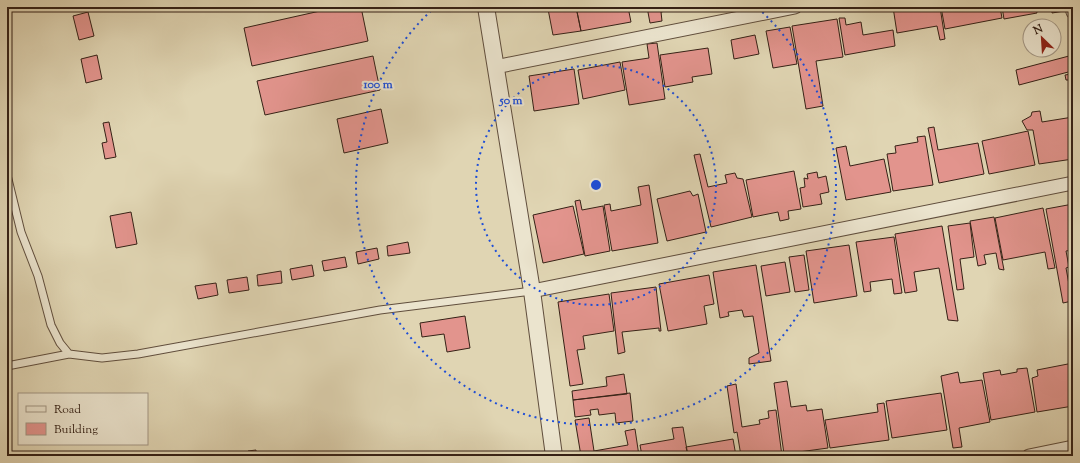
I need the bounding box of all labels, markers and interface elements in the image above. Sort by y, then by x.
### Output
north arrow [1022,18,1062,58]
text: N [1030,21,1046,39]
text: 100 m [362,76,393,94]
text: 50 m [499,92,523,110]
centre of rings [589,178,603,192]
legend [18,393,148,445]
text: Road [54,401,81,419]
text: Building [54,421,98,439]

